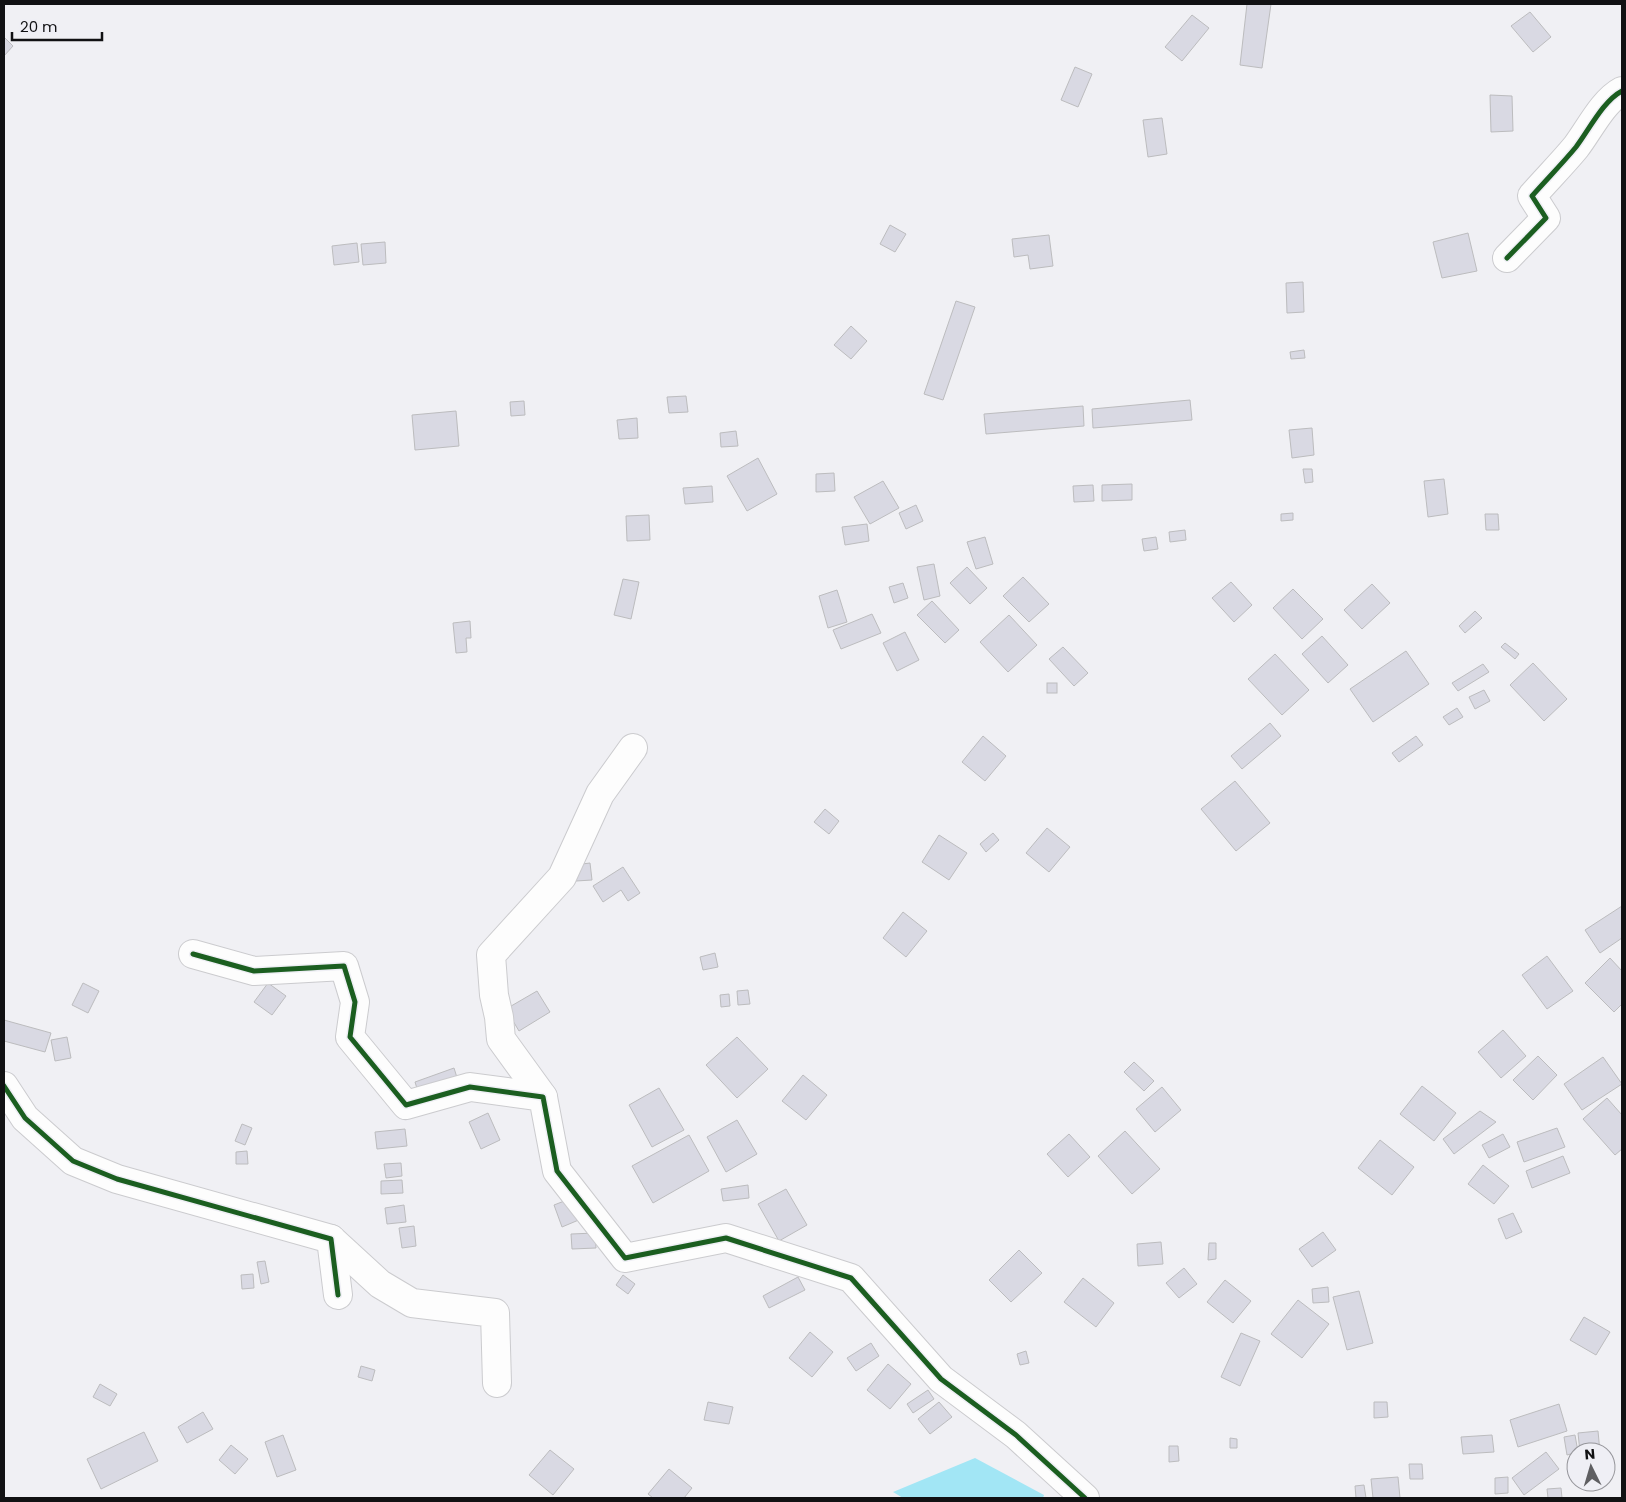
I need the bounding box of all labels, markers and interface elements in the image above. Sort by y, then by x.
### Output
scale bar [12,10,102,42]
text: 20 m [20,16,58,37]
north arrow [1566,1442,1616,1492]
text: N [1584,1444,1596,1464]

